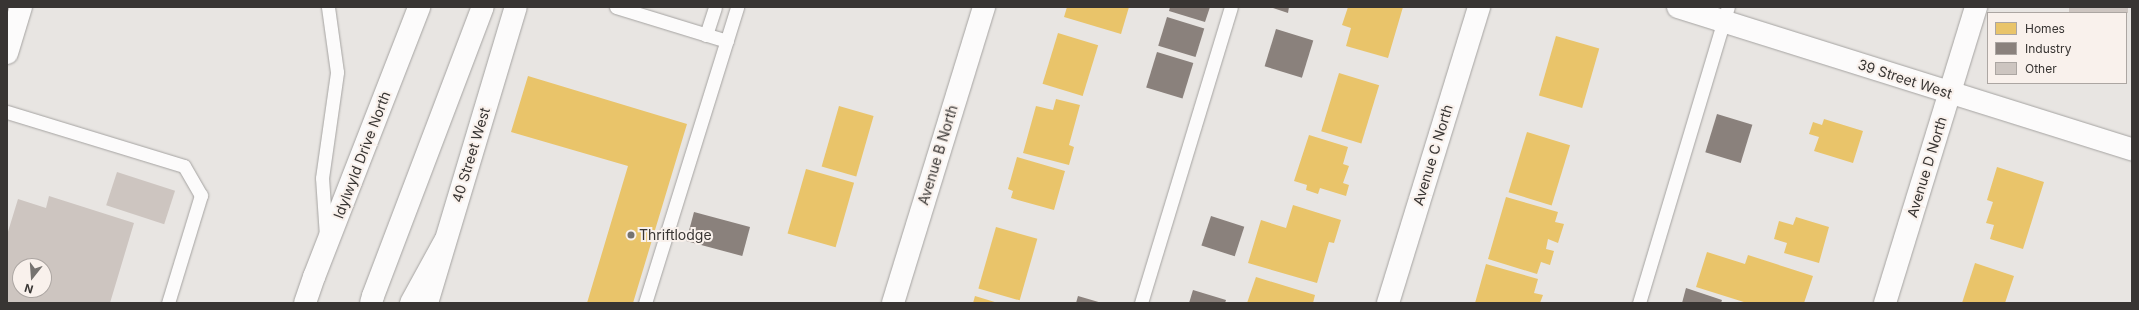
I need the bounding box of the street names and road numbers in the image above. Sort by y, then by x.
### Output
street label: 39 Street West [1856,56,1954,102]
street label: Idylwyld Drive North [330,89,394,221]
street label: Avenue B North [915,103,961,207]
street label: Avenue C North [1410,103,1456,207]
street label: 40 Street West [449,105,493,205]
street label: Avenue D North [1904,115,1950,219]

